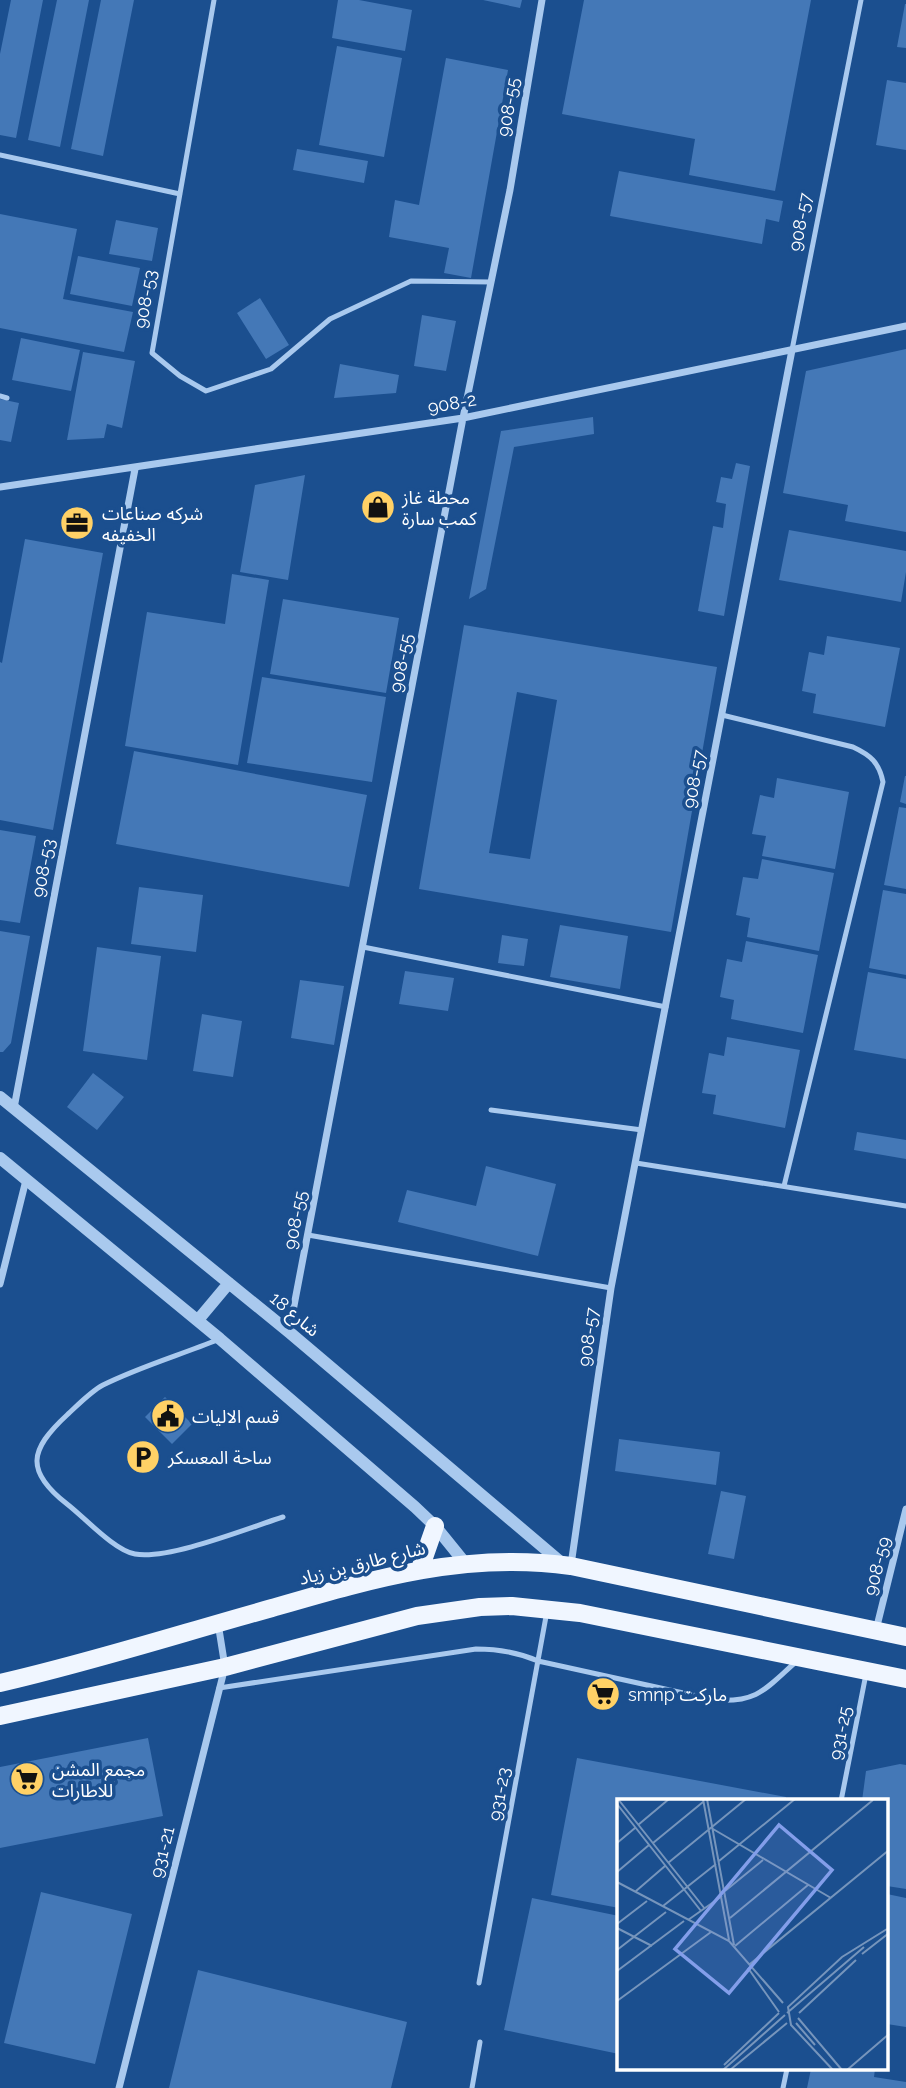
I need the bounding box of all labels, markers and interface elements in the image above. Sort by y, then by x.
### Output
street label: 908-55 [492,76,524,138]
street label: 908-57 [784,191,816,253]
street label: 908-53 [130,268,160,330]
street label: 908-2 [426,388,478,418]
place label: محطة غاز كمب سارة [401,487,477,530]
shop icon: محطة غاز كمب سارة [359,488,397,526]
place label: شركه صناعات الخفيفه [102,503,203,545]
office icon: شركه صناعات الخفيفه [58,504,96,542]
street label: 908-55 [385,632,417,694]
street label: 908-57 [678,748,710,810]
street label: 908-53 [27,837,59,899]
street label: 908-55 [279,1189,311,1251]
street label: شارع 18 [263,1287,324,1344]
street label: 908-57 [573,1306,603,1368]
public building icon: قسم الاليات [149,1397,187,1435]
place label: قسم الاليات [192,1406,279,1430]
parking icon: ساحة المعسكر [124,1438,162,1476]
place label: ساحة المعسكر [167,1447,272,1469]
street label: 908-59 [859,1534,895,1598]
street label: شارع طارق بن زياد [297,1537,428,1593]
supermarket icon: smnp ماركت [584,1675,622,1713]
place label: smnp ماركت [628,1684,727,1706]
street label: 931-25 [825,1704,856,1762]
place label: مجمع المشن للاطارات [52,1759,145,1802]
supermarket icon: مجمع المشن للاطارات [8,1760,46,1798]
street label: 931-23 [484,1765,514,1823]
inset map [617,1799,888,2070]
street label: 931-21 [145,1824,179,1880]

